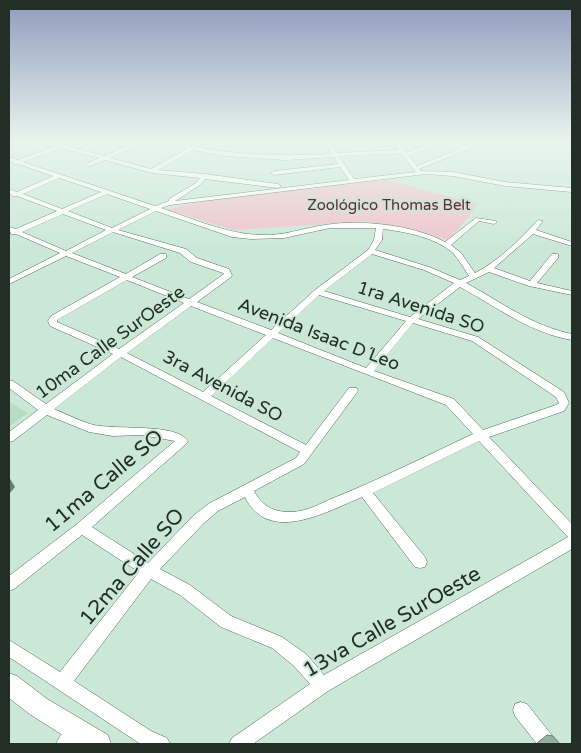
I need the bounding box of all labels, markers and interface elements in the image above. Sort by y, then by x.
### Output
park label: Zoológico Thomas Belt [307,196,471,214]
street label: 1ra Avenida SO [355,276,487,338]
street label: 10ma Calle SurOeste [31,280,189,404]
street label: Avenida Isaac D´Leo [235,293,403,375]
street label: 3ra Avenida SO [159,345,287,427]
street label: 11ma Calle SO [40,424,168,538]
street label: 12ma Calle SO [74,503,190,631]
street label: 13va Calle SurOeste [299,561,485,683]

